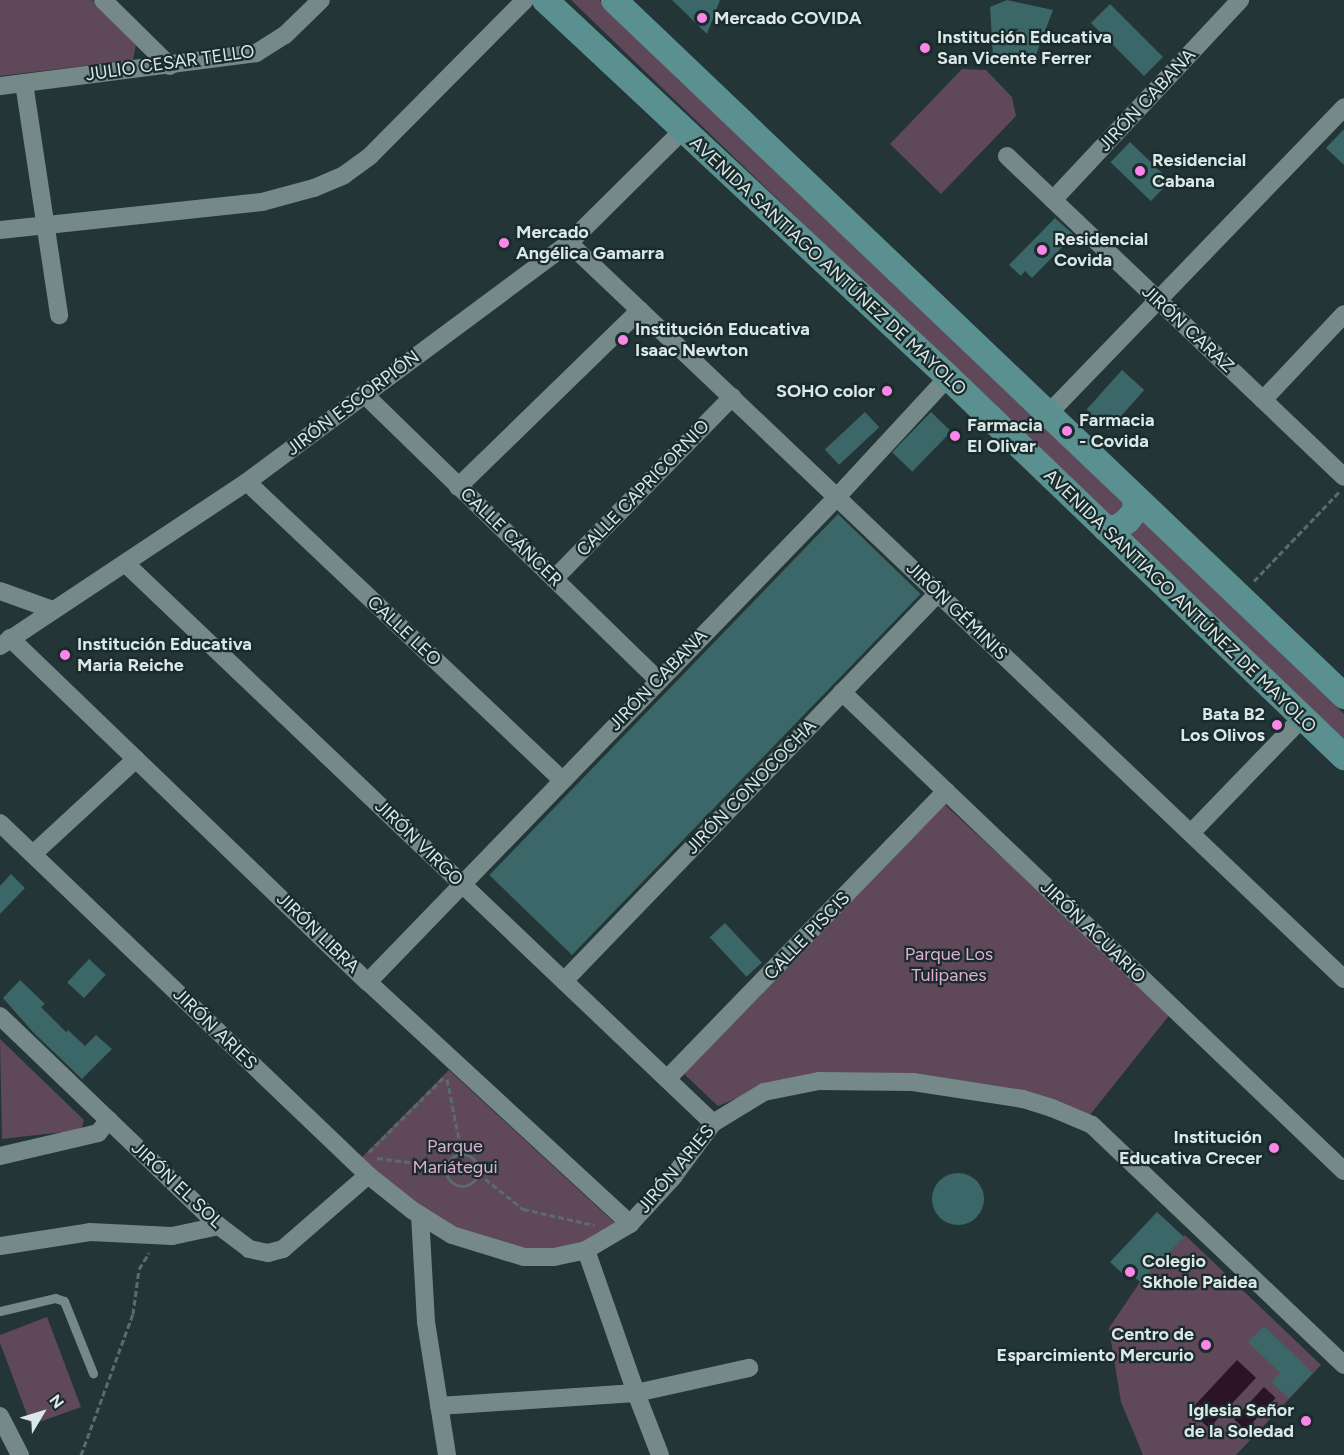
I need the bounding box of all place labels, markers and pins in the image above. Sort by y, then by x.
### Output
place label: Mercado COVIDA [714,7,862,29]
marker: Mercado COVIDA [695,11,709,25]
place label: Institución Educativa San Vicente Ferrer [937,27,1112,70]
marker: Institución Educativa San Vicente Ferrer [918,41,932,55]
place label: Residencial Cabana [1152,150,1246,192]
marker: Residencial Cabana [1133,164,1147,178]
place label: Mercado Angélica Gamarra [516,222,664,264]
place label: Residencial Covida [1054,229,1148,272]
marker: Mercado Angélica Gamarra [497,236,511,250]
marker: Residencial Covida [1035,243,1049,257]
place label: Institución Educativa Isaac Newton [635,319,810,362]
marker: Institución Educativa Isaac Newton [616,333,630,347]
place label: SOHO color [776,380,875,402]
marker: SOHO color [880,384,894,398]
place label: Farmacia - Covida [1079,410,1155,452]
place label: Farmacia El Olivar [967,415,1043,458]
marker: Farmacia - Covida [1060,424,1074,438]
marker: Farmacia El Olivar [948,429,962,443]
place label: Institución Educativa Maria Reiche [77,634,252,676]
marker: Institución Educativa Maria Reiche [58,648,72,662]
place label: Bata B2 Los Olivos [1180,704,1265,746]
marker: Bata B2 Los Olivos [1270,718,1284,732]
place label: Institución Educativa Crecer [1119,1127,1262,1170]
marker: Institución Educativa Crecer [1267,1141,1281,1155]
place label: Colegio Skhole Paidea [1142,1251,1257,1294]
marker: Colegio Skhole Paidea [1123,1265,1137,1279]
place label: Centro de Esparcimiento Mercurio [997,1324,1194,1366]
marker: Centro de Esparcimiento Mercurio [1199,1338,1213,1352]
place label: Iglesia Señor de la Soledad [1184,1400,1294,1442]
marker: Iglesia Señor de la Soledad [1299,1414,1313,1428]

